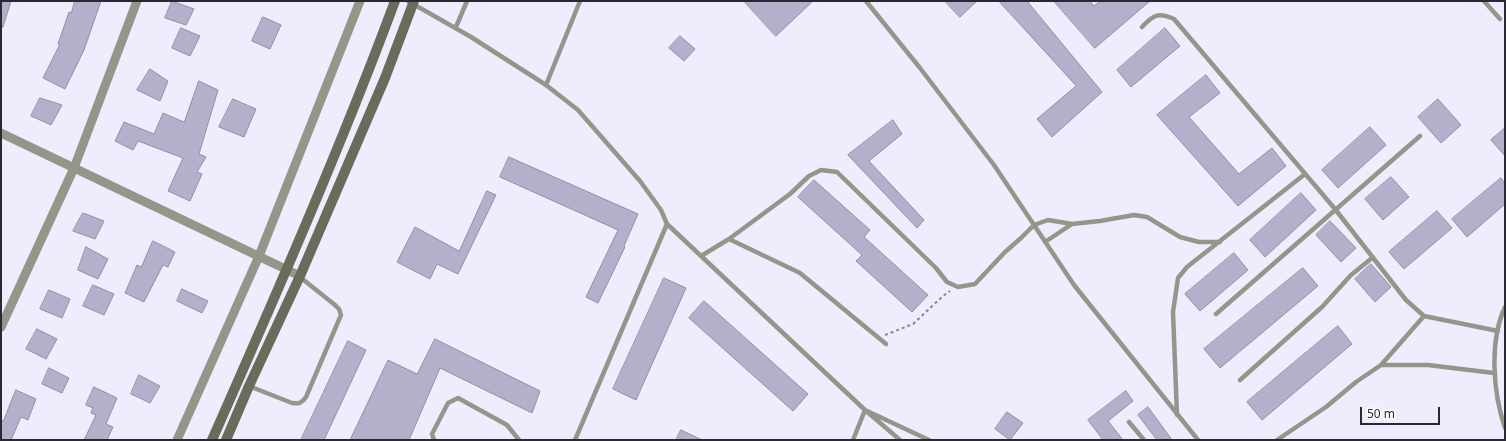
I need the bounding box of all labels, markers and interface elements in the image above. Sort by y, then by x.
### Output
scale bar [1362,399,1442,425]
text: 50 m [1367,405,1395,422]

